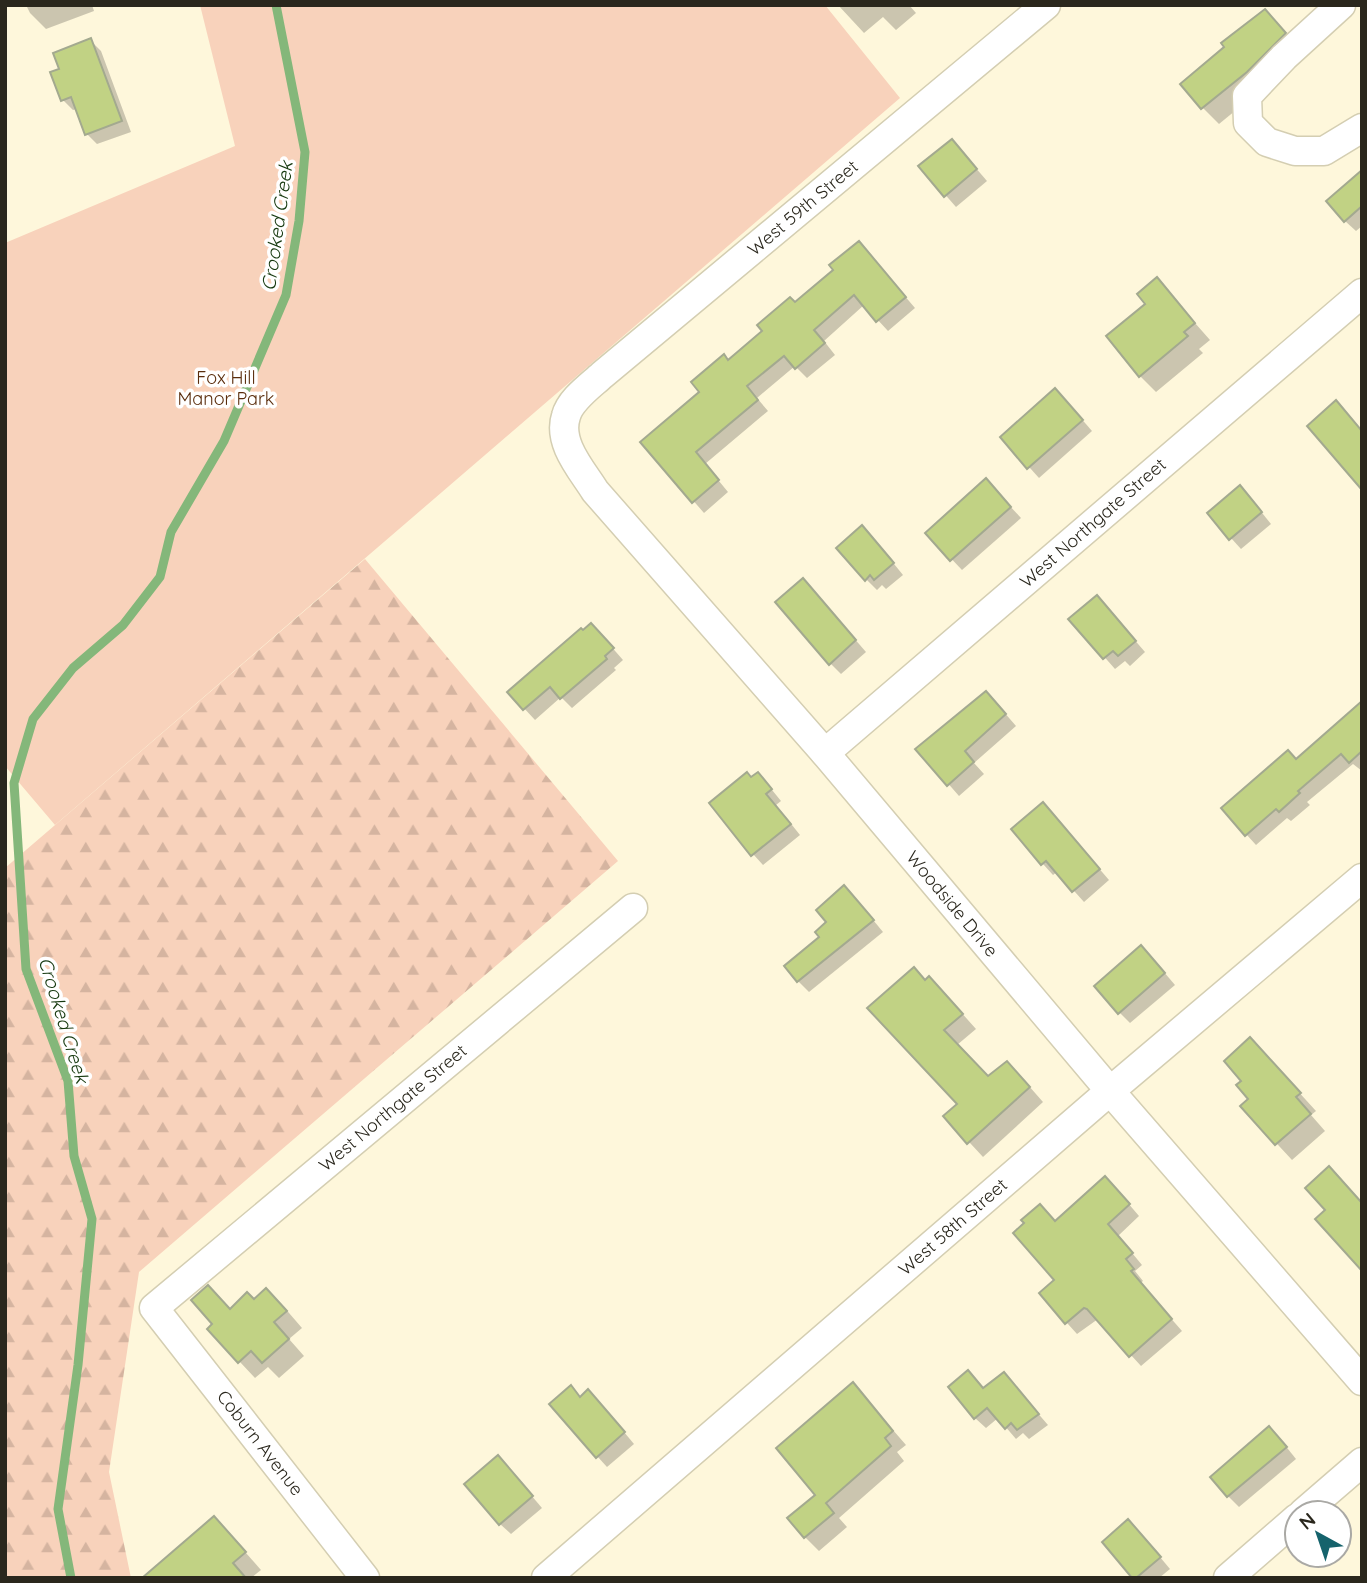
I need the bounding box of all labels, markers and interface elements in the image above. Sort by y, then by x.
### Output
street label: West 59th Street [743,155,863,260]
water label: Crooked Creek [256,158,298,292]
park label: Fox Hill Manor Park [177,366,275,410]
street label: West Northgate Street [1015,453,1171,592]
street label: Woodside Drive [901,846,1003,961]
water label: Crooked Creek [33,954,95,1088]
street label: West Northgate Street [314,1039,471,1176]
street label: West 58th Street [894,1173,1012,1280]
street label: Coburn Avenue [212,1385,309,1500]
north arrow [1283,1499,1353,1569]
text: N [1294,1507,1320,1535]

